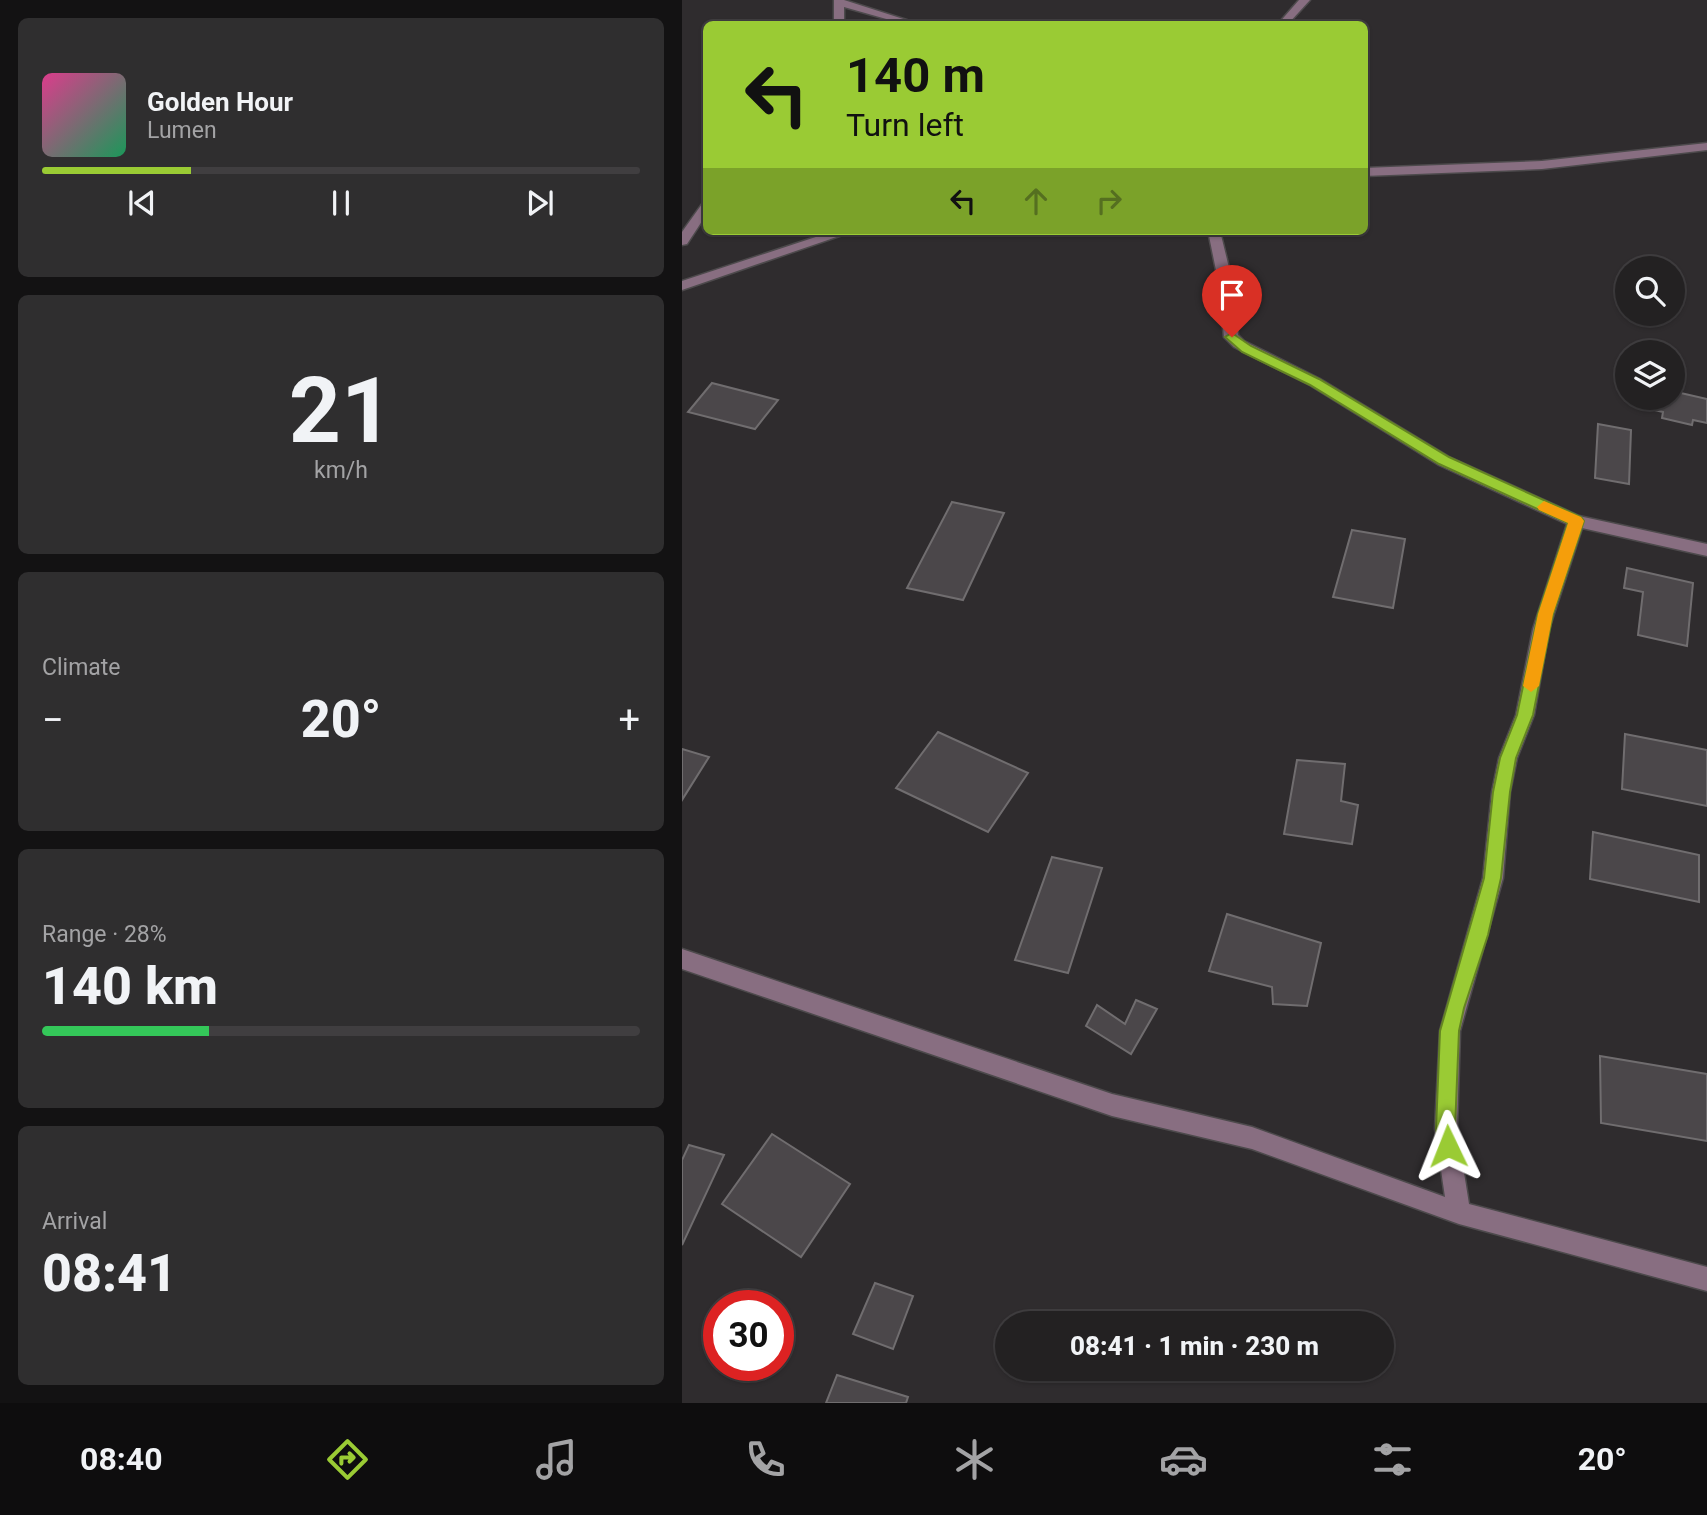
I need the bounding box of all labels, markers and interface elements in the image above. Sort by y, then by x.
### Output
text: 140 m [846,47,985,104]
icon: left [731,49,822,140]
text: Golden Hour [147,87,293,117]
text: Turn left [846,106,964,144]
text: Lumen [147,117,217,144]
icon: left [944,182,982,220]
icon: ahead [1017,182,1055,220]
icon: right [1090,182,1128,220]
icon: previous [123,184,161,222]
icon: pause [322,184,360,222]
icon: next [521,184,559,222]
map controls [1615,256,1685,410]
button: search [1615,256,1685,326]
pin [1202,265,1262,337]
icon: arrive [1213,276,1251,314]
button: layers [1615,340,1685,410]
text: 21 [289,358,393,464]
text: km/h [314,457,368,484]
text: Climate [42,654,121,681]
text: 20° [301,689,381,750]
text: − [42,698,64,742]
text: + [618,698,640,742]
text: Range · 28% [42,921,167,948]
text: 140 km [42,956,218,1017]
position arrow [1411,1109,1485,1183]
text: Arrival [42,1208,107,1235]
text: 08:41 [42,1243,177,1304]
speed limit sign: 30 [703,1290,794,1381]
text: 08:41 · 1 min · 230 m [1070,1331,1319,1361]
icon: directions [323,1435,372,1484]
icon: music [532,1435,581,1484]
icon: phone [741,1435,790,1484]
icon: climate [950,1435,999,1484]
icon: car [1159,1435,1208,1484]
icon: filters [1368,1435,1417,1484]
text: 08:40 [80,1440,163,1478]
text: 20° [1578,1440,1627,1478]

